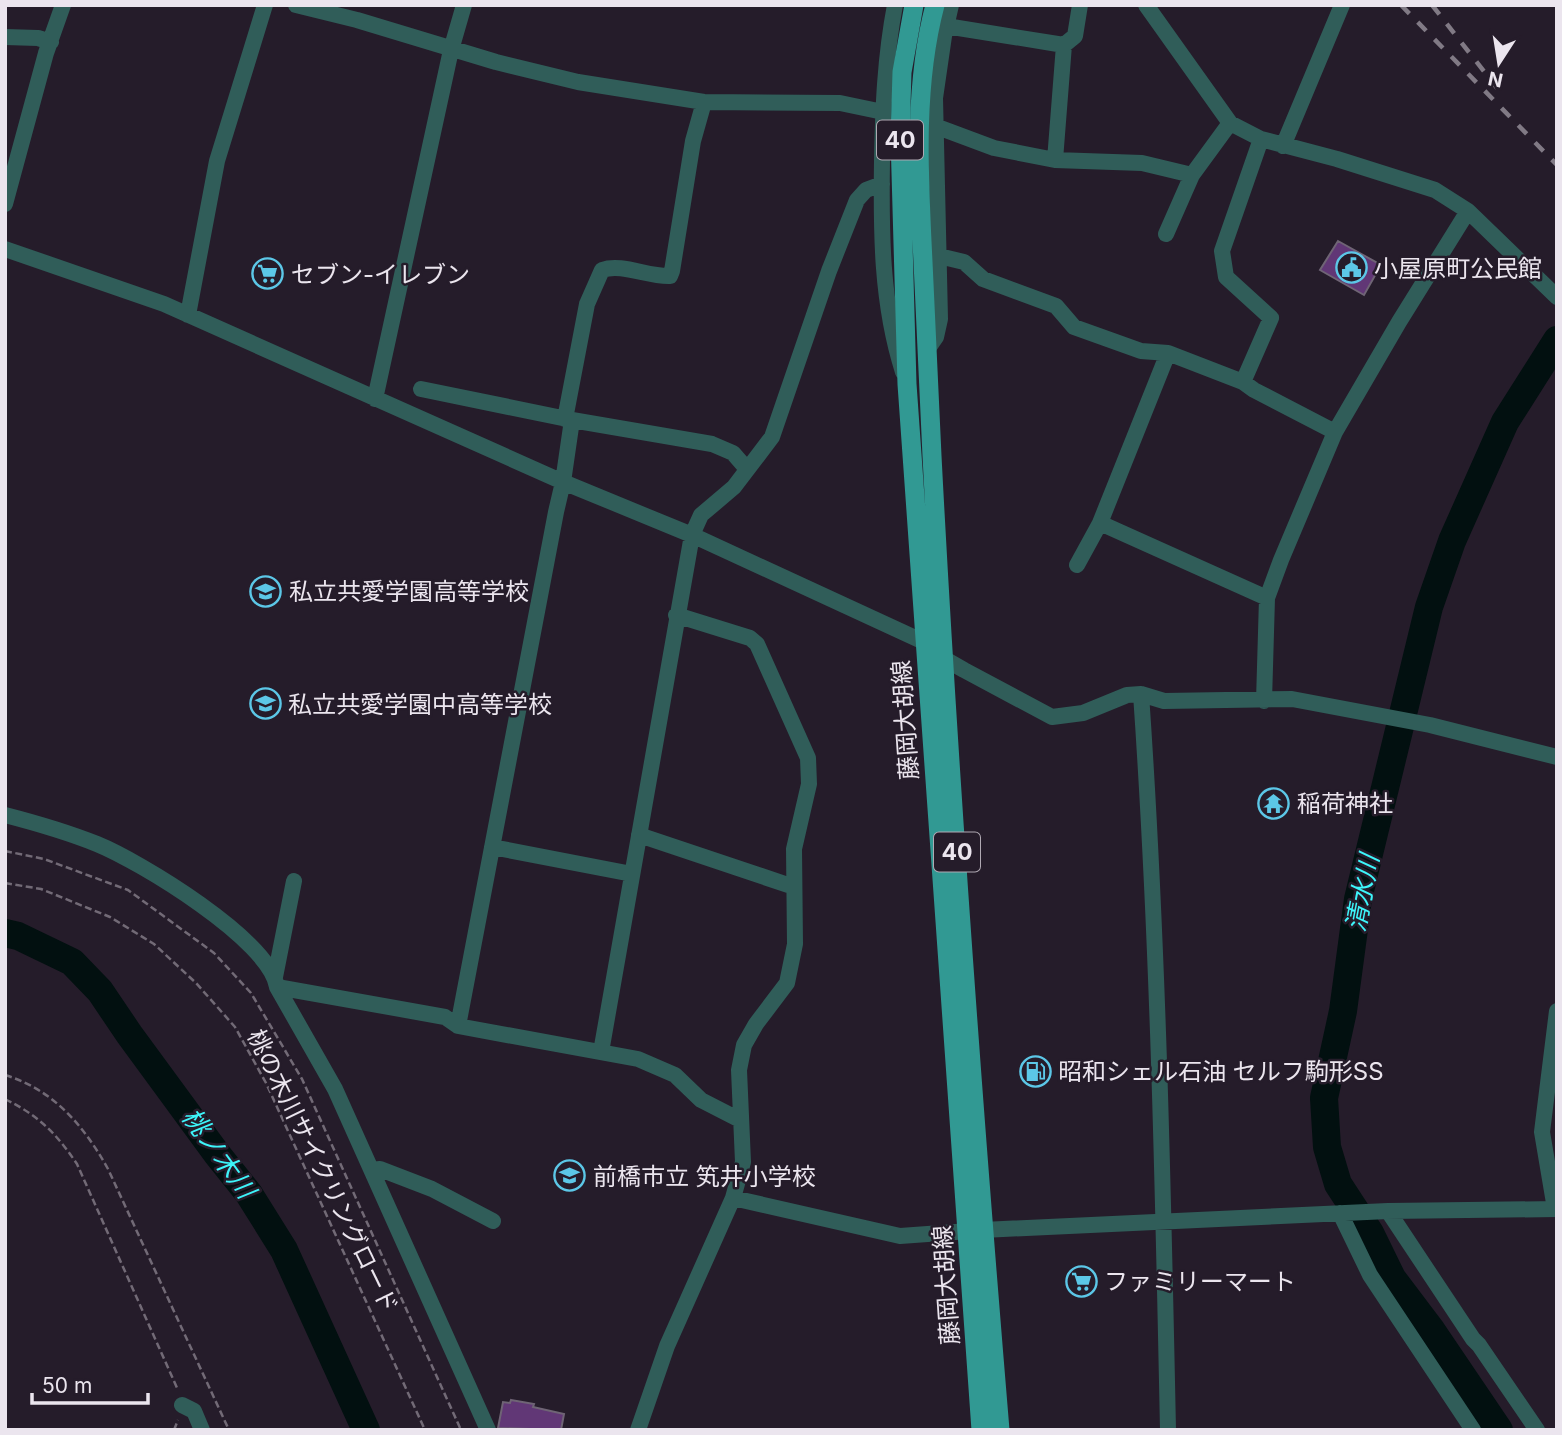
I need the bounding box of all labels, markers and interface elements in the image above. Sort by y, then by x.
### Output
north arrow [1464,28,1534,98]
text: N [1486,66,1505,92]
road number: 40 [877,120,923,160]
public building icon: 小屋原町公民館 [1334,251,1368,285]
place label: 小屋原町公民館 [1374,254,1542,283]
supermarket icon: セブン-イレブン [251,257,285,291]
place label: セブン-イレブン [291,260,470,289]
school or university icon: 私立共愛学園高等学校 [249,574,283,608]
place label: 私立共愛学園高等学校 [289,577,529,606]
street label: 藤岡大胡線 [886,659,924,781]
school or university icon: 私立共愛学園中高等学校 [248,687,282,721]
place label: 私立共愛学園中高等学校 [288,690,552,719]
temple icon: 稲荷神社 [1257,786,1291,820]
place label: 稲荷神社 [1297,789,1393,818]
road number: 40 [934,832,980,872]
water label: 清水川 [1339,849,1385,934]
street label: 桃の木川サイクリングロード [242,1025,404,1317]
fuel station icon: 昭和シェル石油 セルフ駒形SS [1018,1054,1052,1088]
place label: 昭和シェル石油 セルフ駒形SS [1058,1057,1384,1086]
water label: 桃ノ木川 [176,1102,264,1207]
school or university icon: 前橋市立 笂井小学校 [553,1159,587,1193]
place label: 前橋市立 笂井小学校 [593,1162,816,1191]
street label: 藤岡大胡線 [927,1224,965,1346]
supermarket icon: ファミリーマート [1064,1264,1098,1298]
place label: ファミリーマート [1104,1267,1296,1296]
scale bar [32,1362,147,1406]
text: 50 m [42,1373,92,1398]

